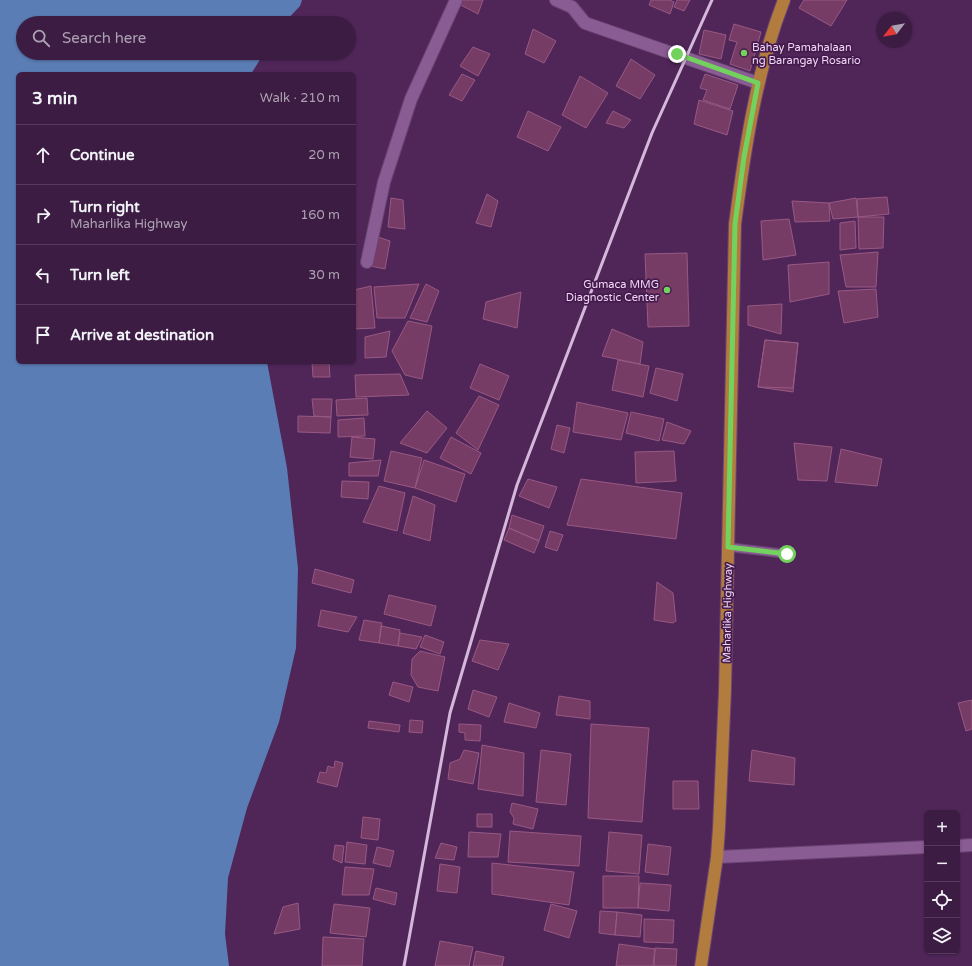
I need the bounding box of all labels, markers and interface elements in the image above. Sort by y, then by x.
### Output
north arrow [876,12,912,48]
search box [16,16,356,60]
icon: search [30,27,52,49]
text: Search here [62,29,146,47]
place label: Bahay Pamahalaan ng Barangay Rosario [752,41,861,67]
route end [668,45,686,63]
marker: Bahay Pamahalaan ng Barangay Rosario [739,48,749,58]
text: 3 min [32,88,77,109]
text: Walk · 210 m [260,90,340,106]
icon: ahead [32,144,54,166]
text: Continue [70,146,134,164]
text: 20 m [308,147,340,163]
text: Turn right [70,198,140,216]
icon: right [32,204,54,226]
text: 160 m [300,207,340,223]
text: Maharlika Highway [70,216,188,232]
icon: left [32,264,54,286]
text: Turn left [70,266,130,284]
text: 30 m [308,267,340,283]
place label: Gumaca MMG Diagnostic Center [566,278,660,304]
marker: Gumaca MMG Diagnostic Center [662,285,672,295]
icon: arrive [32,324,54,346]
text: Arrive at destination [70,326,214,344]
route start [778,545,796,563]
street label: Maharlika Highway [720,563,735,663]
map controls [924,810,960,954]
button: + [924,810,960,846]
button: − [924,846,960,882]
button: locate [924,882,960,918]
button: layers [924,918,960,954]

